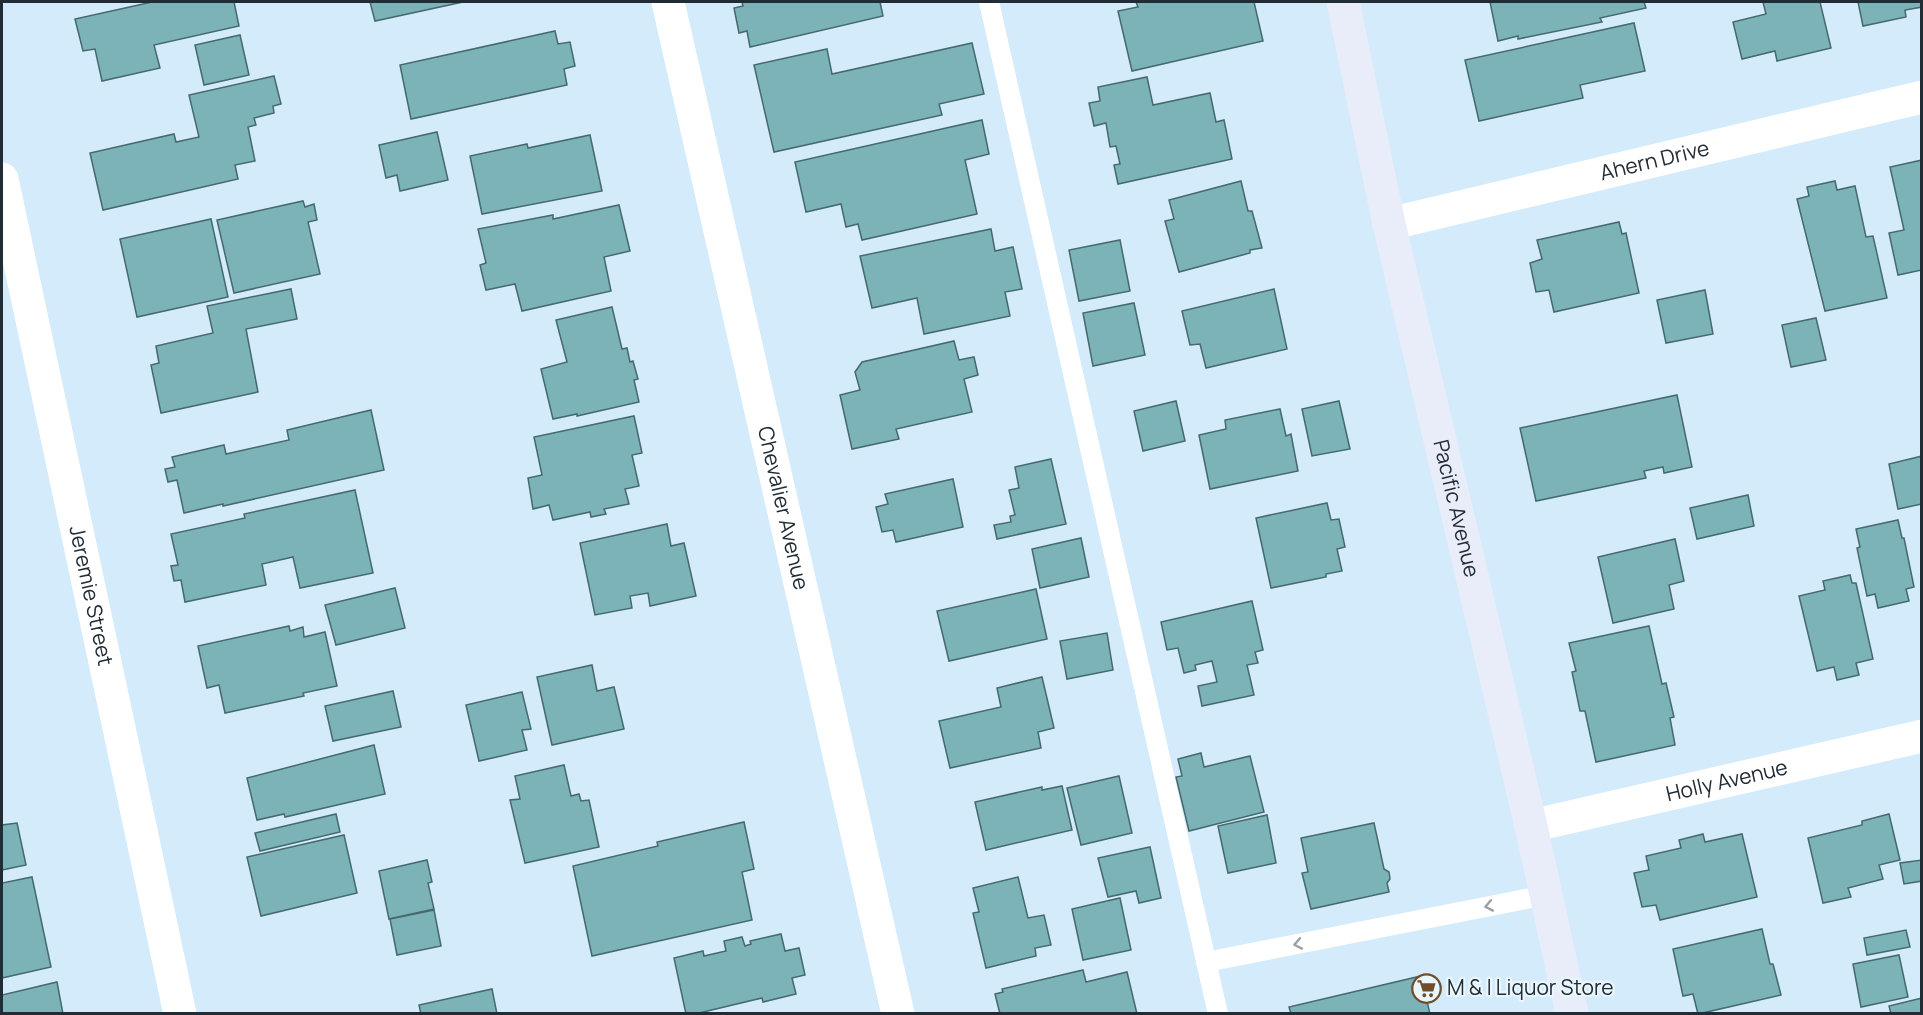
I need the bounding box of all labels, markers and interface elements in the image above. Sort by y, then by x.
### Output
street label: Ahern Drive [1597,133,1712,186]
street label: Chevalier Avenue [752,423,816,592]
street label: Pacific Avenue [1427,437,1487,580]
street label: Jeremie Street [63,523,120,668]
street label: Holly Avenue [1663,752,1790,807]
one-way arrow [1484,899,1494,912]
one-way arrow [1293,937,1303,950]
supermarket icon: M & I Liquor Store [1410,972,1442,1004]
place label: M & I Liquor Store [1447,973,1614,1001]

